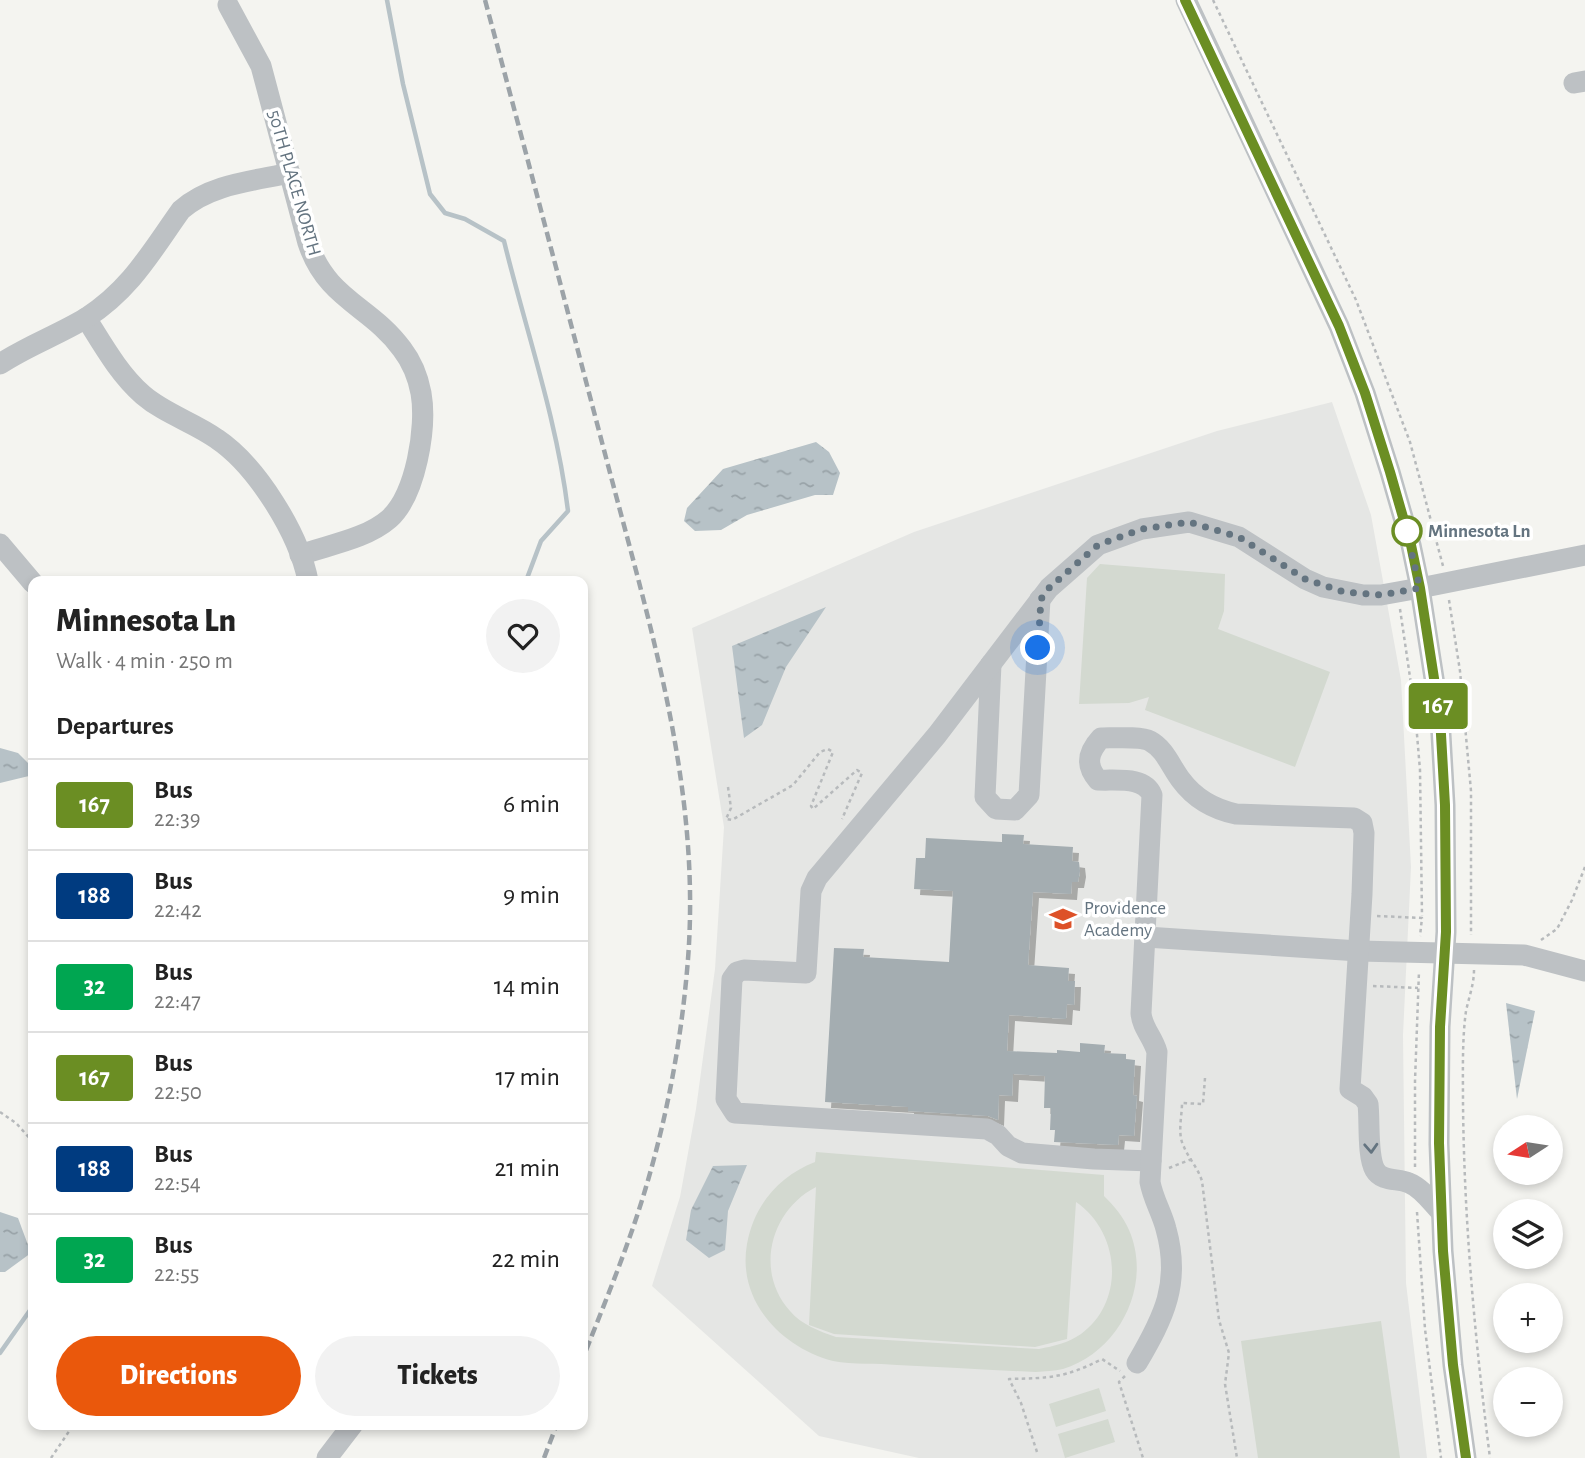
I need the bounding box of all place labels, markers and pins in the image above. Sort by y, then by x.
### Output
marker: Minnesota Ln [1392,516,1422,546]
place label: Minnesota Ln [1428,522,1530,541]
place label: Providence Academy [1084,899,1166,940]
school or university icon: Providence Academy [1048,904,1078,934]

